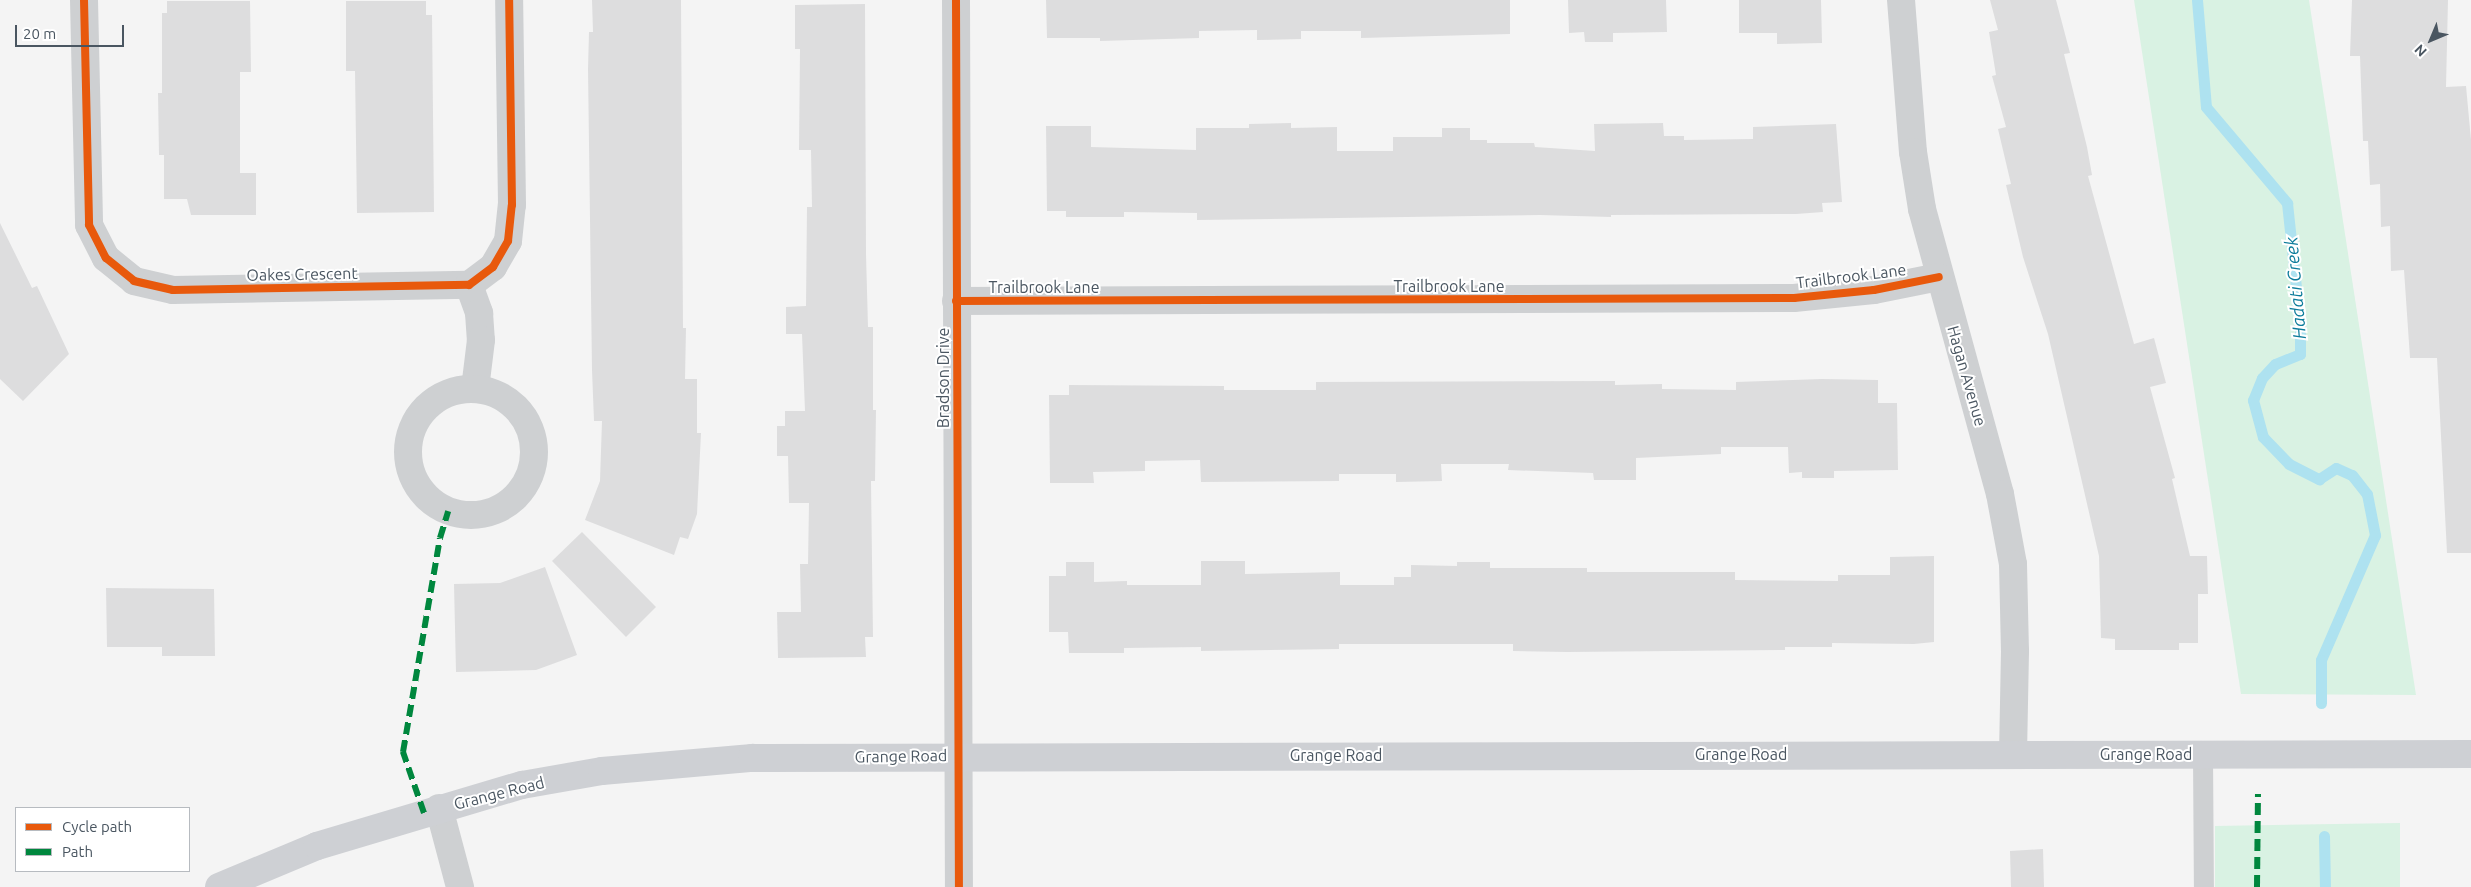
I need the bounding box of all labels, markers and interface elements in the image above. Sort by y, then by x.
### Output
scale bar [18,15,126,47]
north arrow [2406,15,2456,65]
text: 20 m [23,25,56,42]
text: N [2411,41,2430,60]
water label: Hadati Creek [2280,236,2310,340]
street label: Trailbrook Lane [1795,260,1907,292]
street label: Oakes Crescent [246,263,358,285]
street label: Trailbrook Lane [1394,276,1504,296]
street label: Trailbrook Lane [989,277,1099,297]
street label: Hagan Avenue [1944,324,1990,428]
street label: Bradson Drive [933,328,953,428]
street label: Grange Road [1695,744,1787,764]
street label: Grange Road [2100,744,2192,764]
street label: Grange Road [1290,745,1382,765]
street label: Grange Road [855,746,947,766]
street label: Grange Road [452,772,546,814]
legend [15,807,190,872]
text: Cycle path [62,818,132,835]
text: Path [62,843,93,860]

